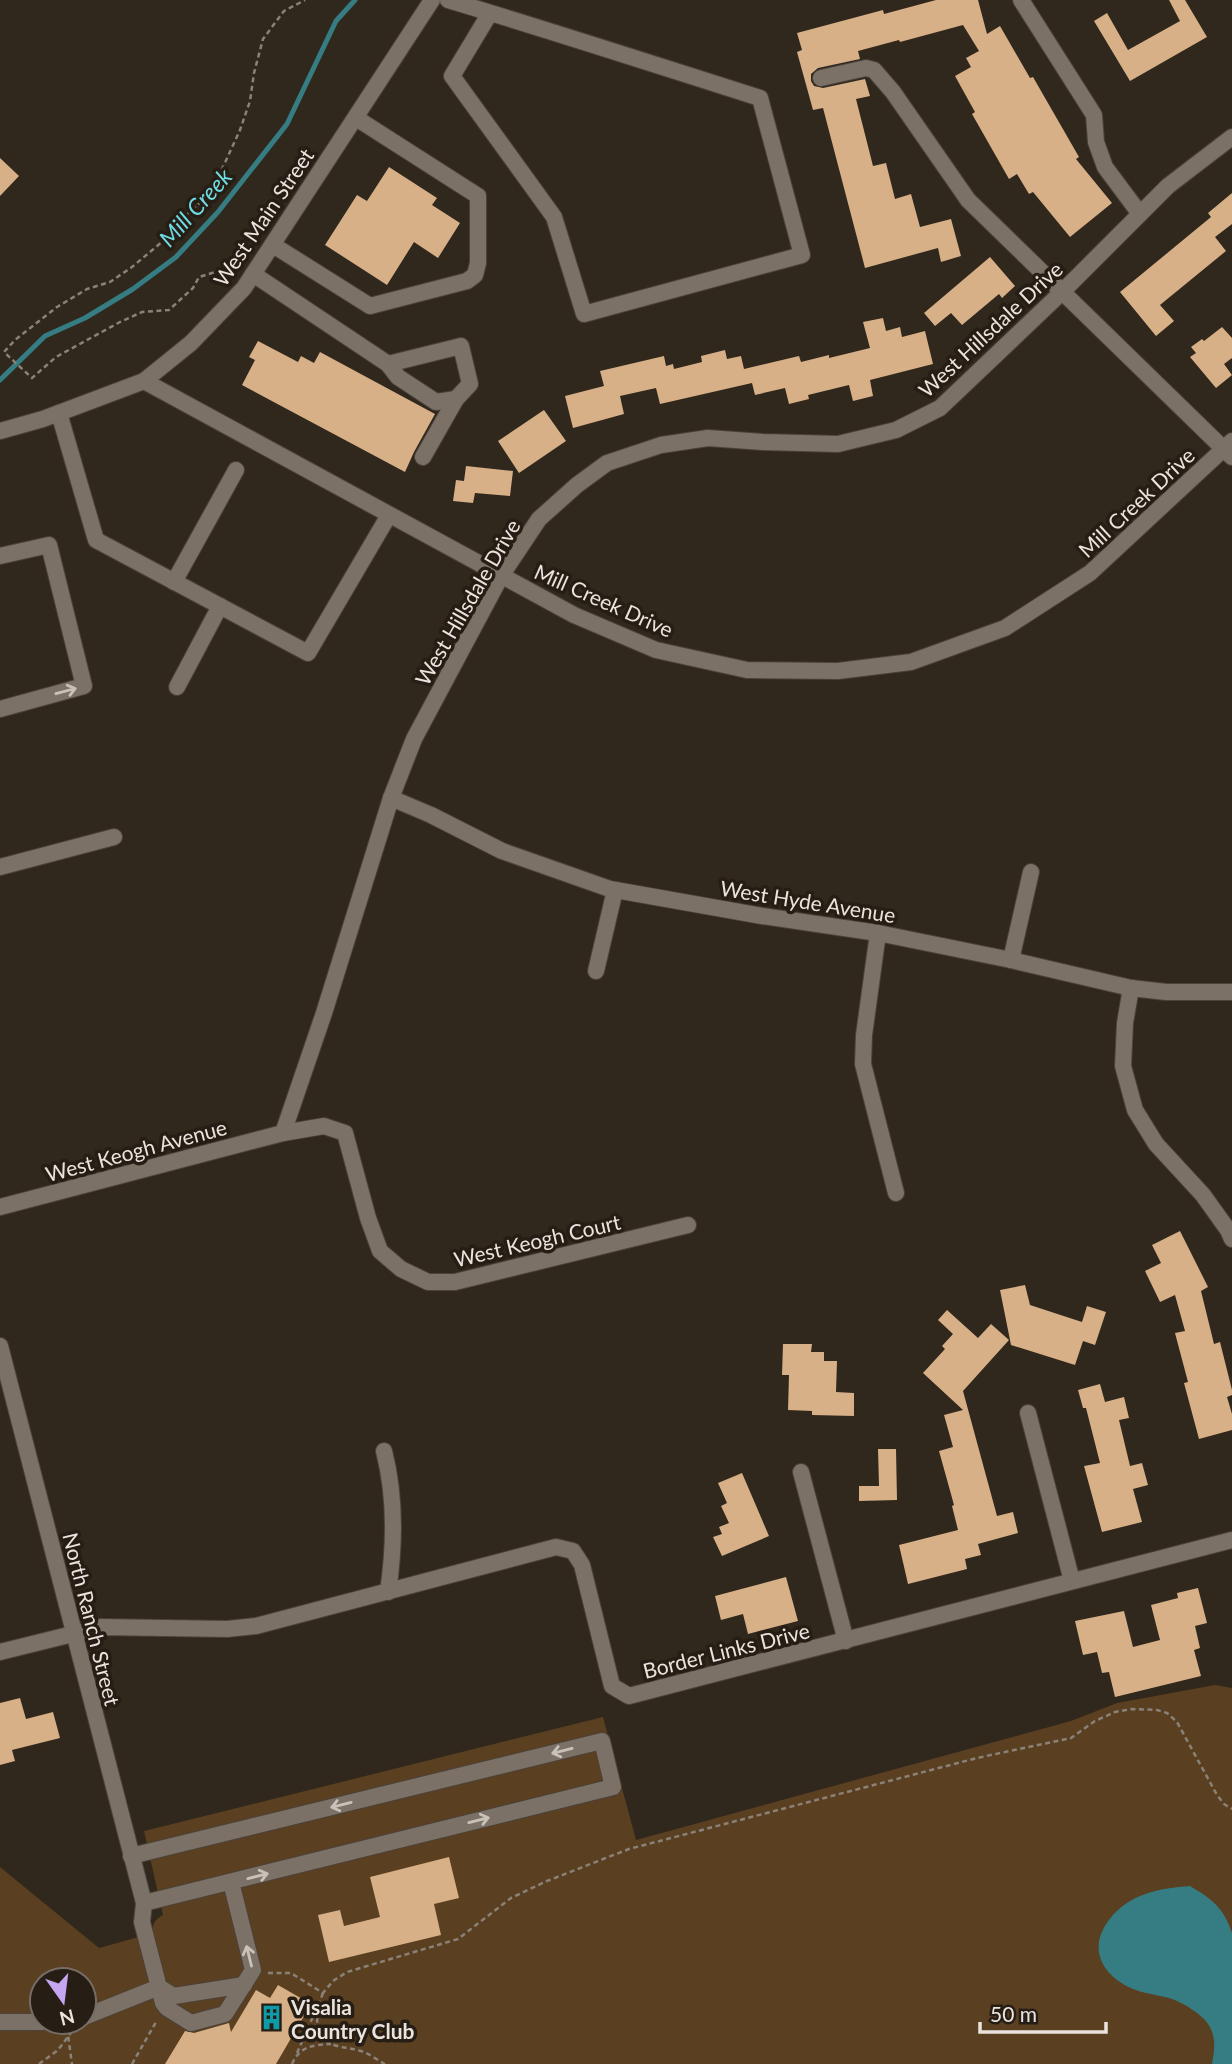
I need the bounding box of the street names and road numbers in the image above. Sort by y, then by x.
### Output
street label: West Main Street [208,143,319,291]
street label: West Hillsdale Drive [913,256,1067,402]
street label: Mill Creek Drive [1073,442,1199,562]
street label: West Hillsdale Drive [409,515,525,689]
street label: Mill Creek Drive [531,558,677,642]
street label: West Hyde Avenue [719,875,897,927]
street label: West Keogh Avenue [43,1114,229,1186]
street label: West Keogh Court [451,1209,623,1271]
street label: North Ranch Street [58,1530,126,1709]
street label: Border Links Drive [640,1617,812,1683]

